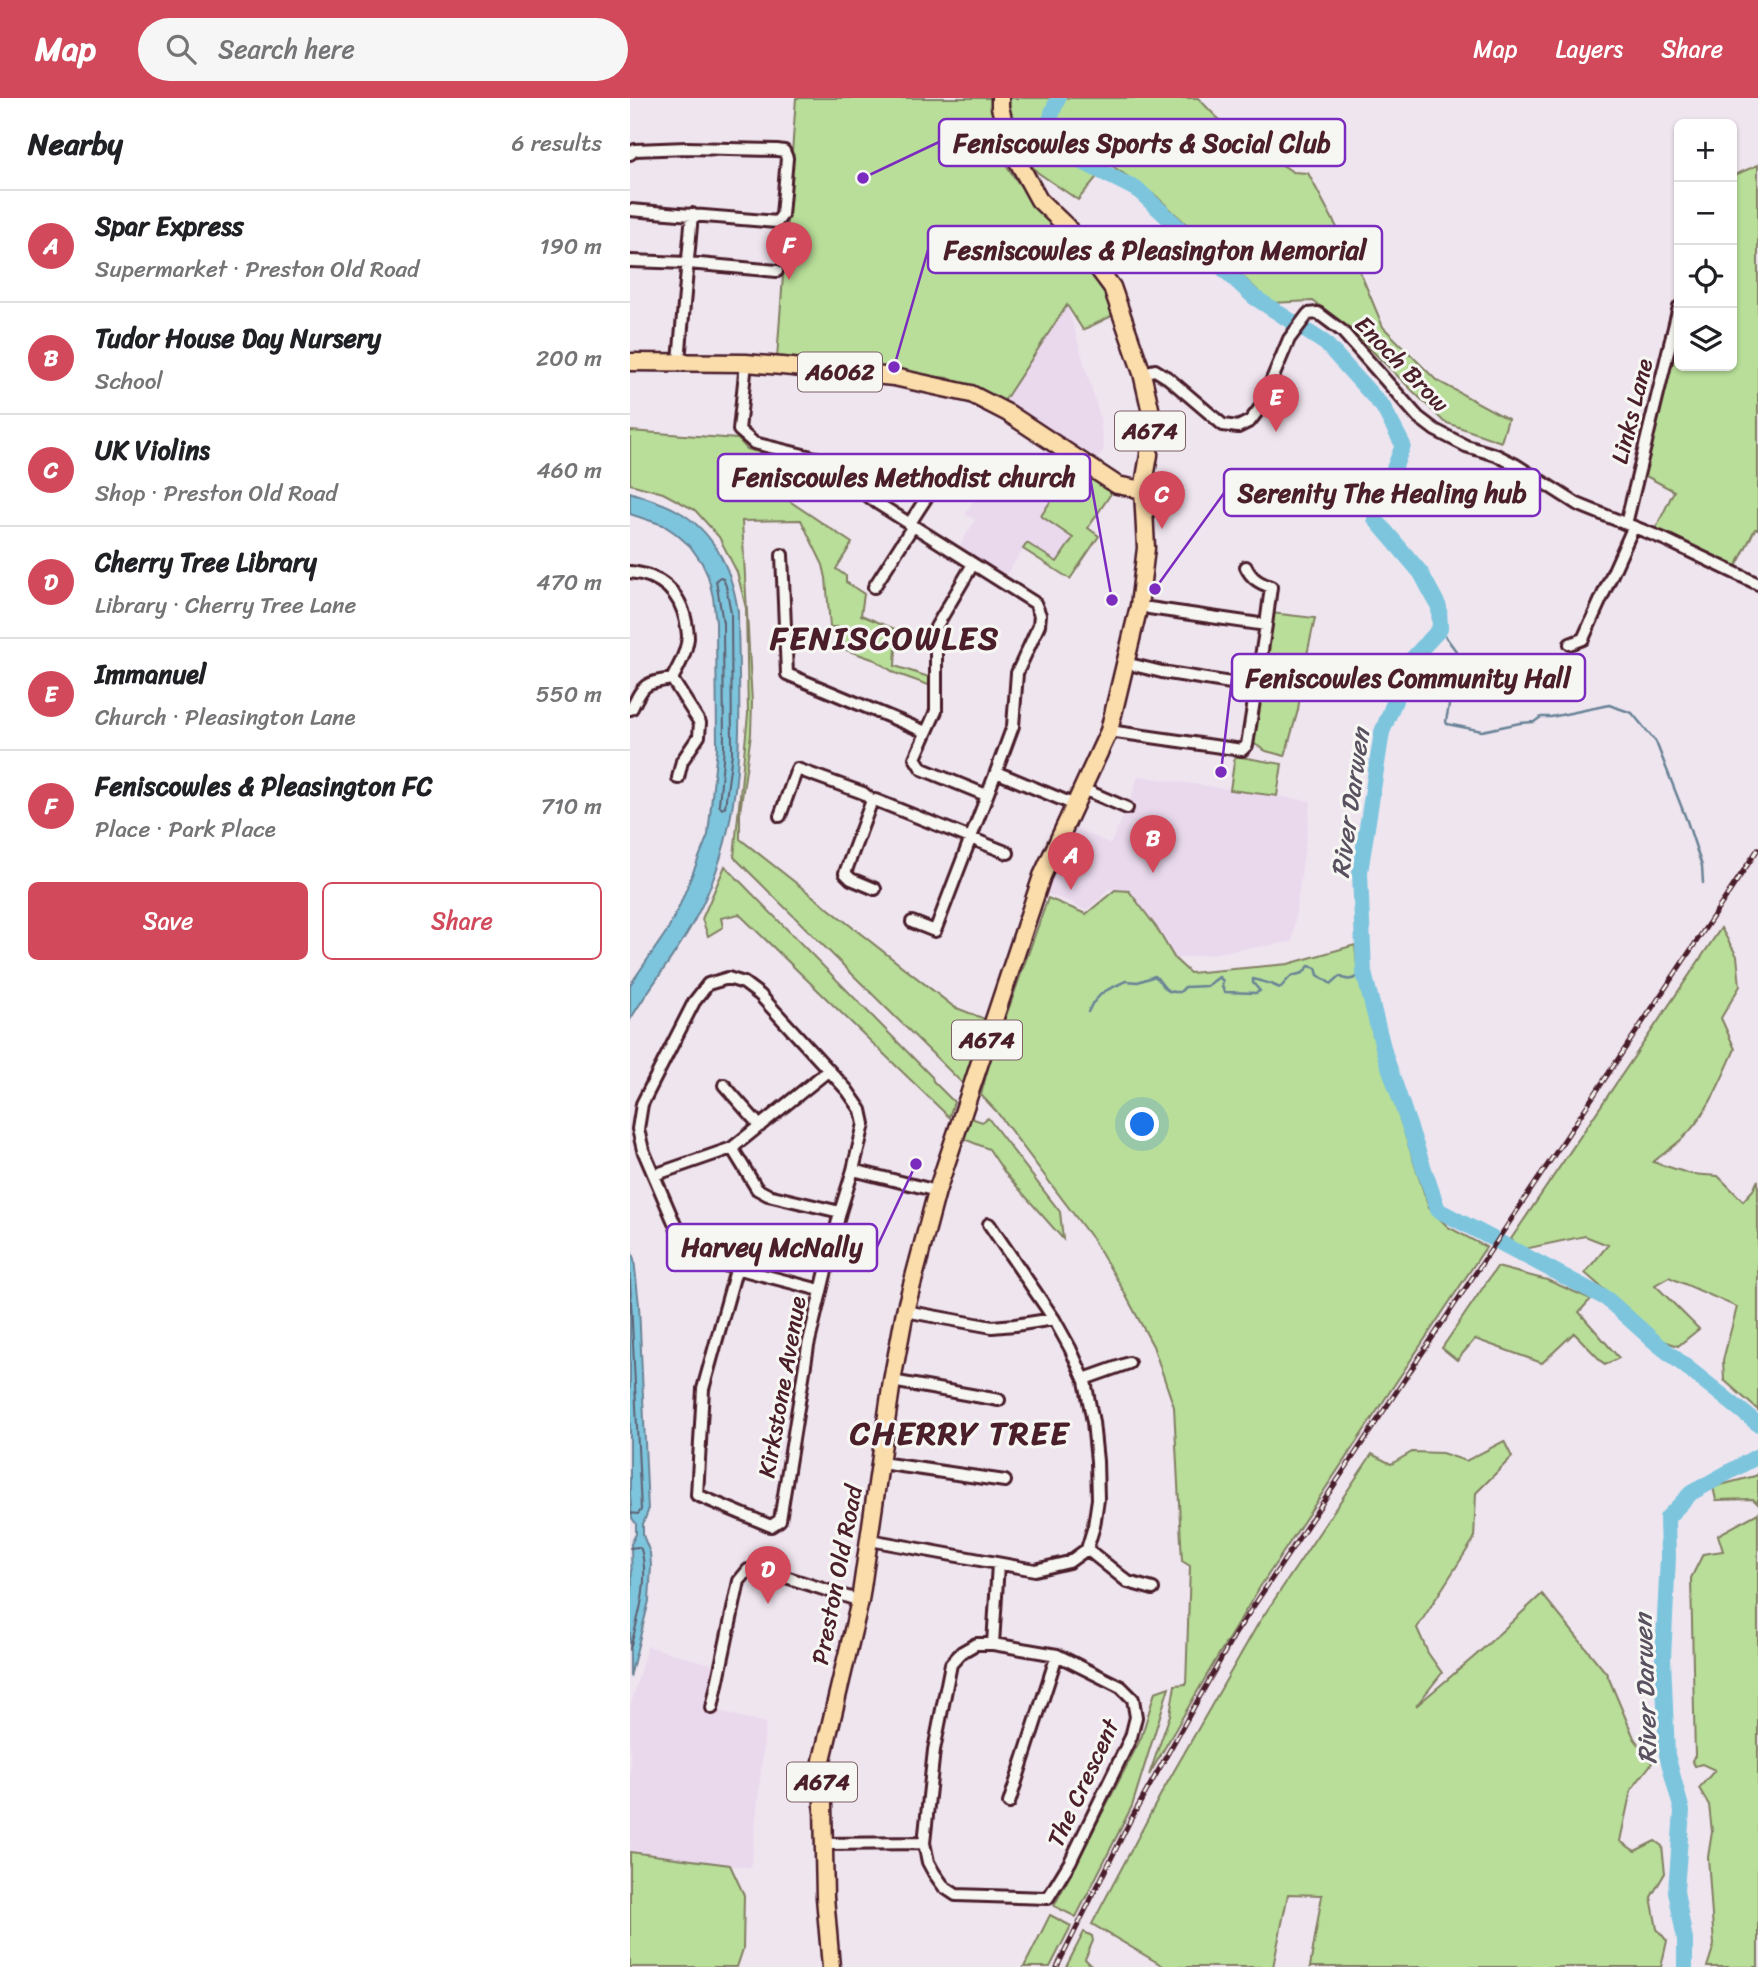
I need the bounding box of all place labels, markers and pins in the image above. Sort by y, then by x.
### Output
callout: Feniscowles Sports & Social Club [939,119,1345,166]
pin: F [766,222,812,280]
callout: Fesniscowles & Pleasington Memorial [928,226,1382,273]
pin: E [1253,374,1299,432]
callout: Feniscowles Methodist church [718,454,1090,501]
callout: Serenity The Healing hub [1224,469,1540,516]
pin: C [1139,471,1185,529]
callout: Feniscowles Community Hall [1232,654,1585,701]
pin: B [1130,815,1176,873]
pin: A [1048,832,1094,890]
callout: Harvey McNally [667,1224,877,1271]
pin: D [745,1546,791,1604]

